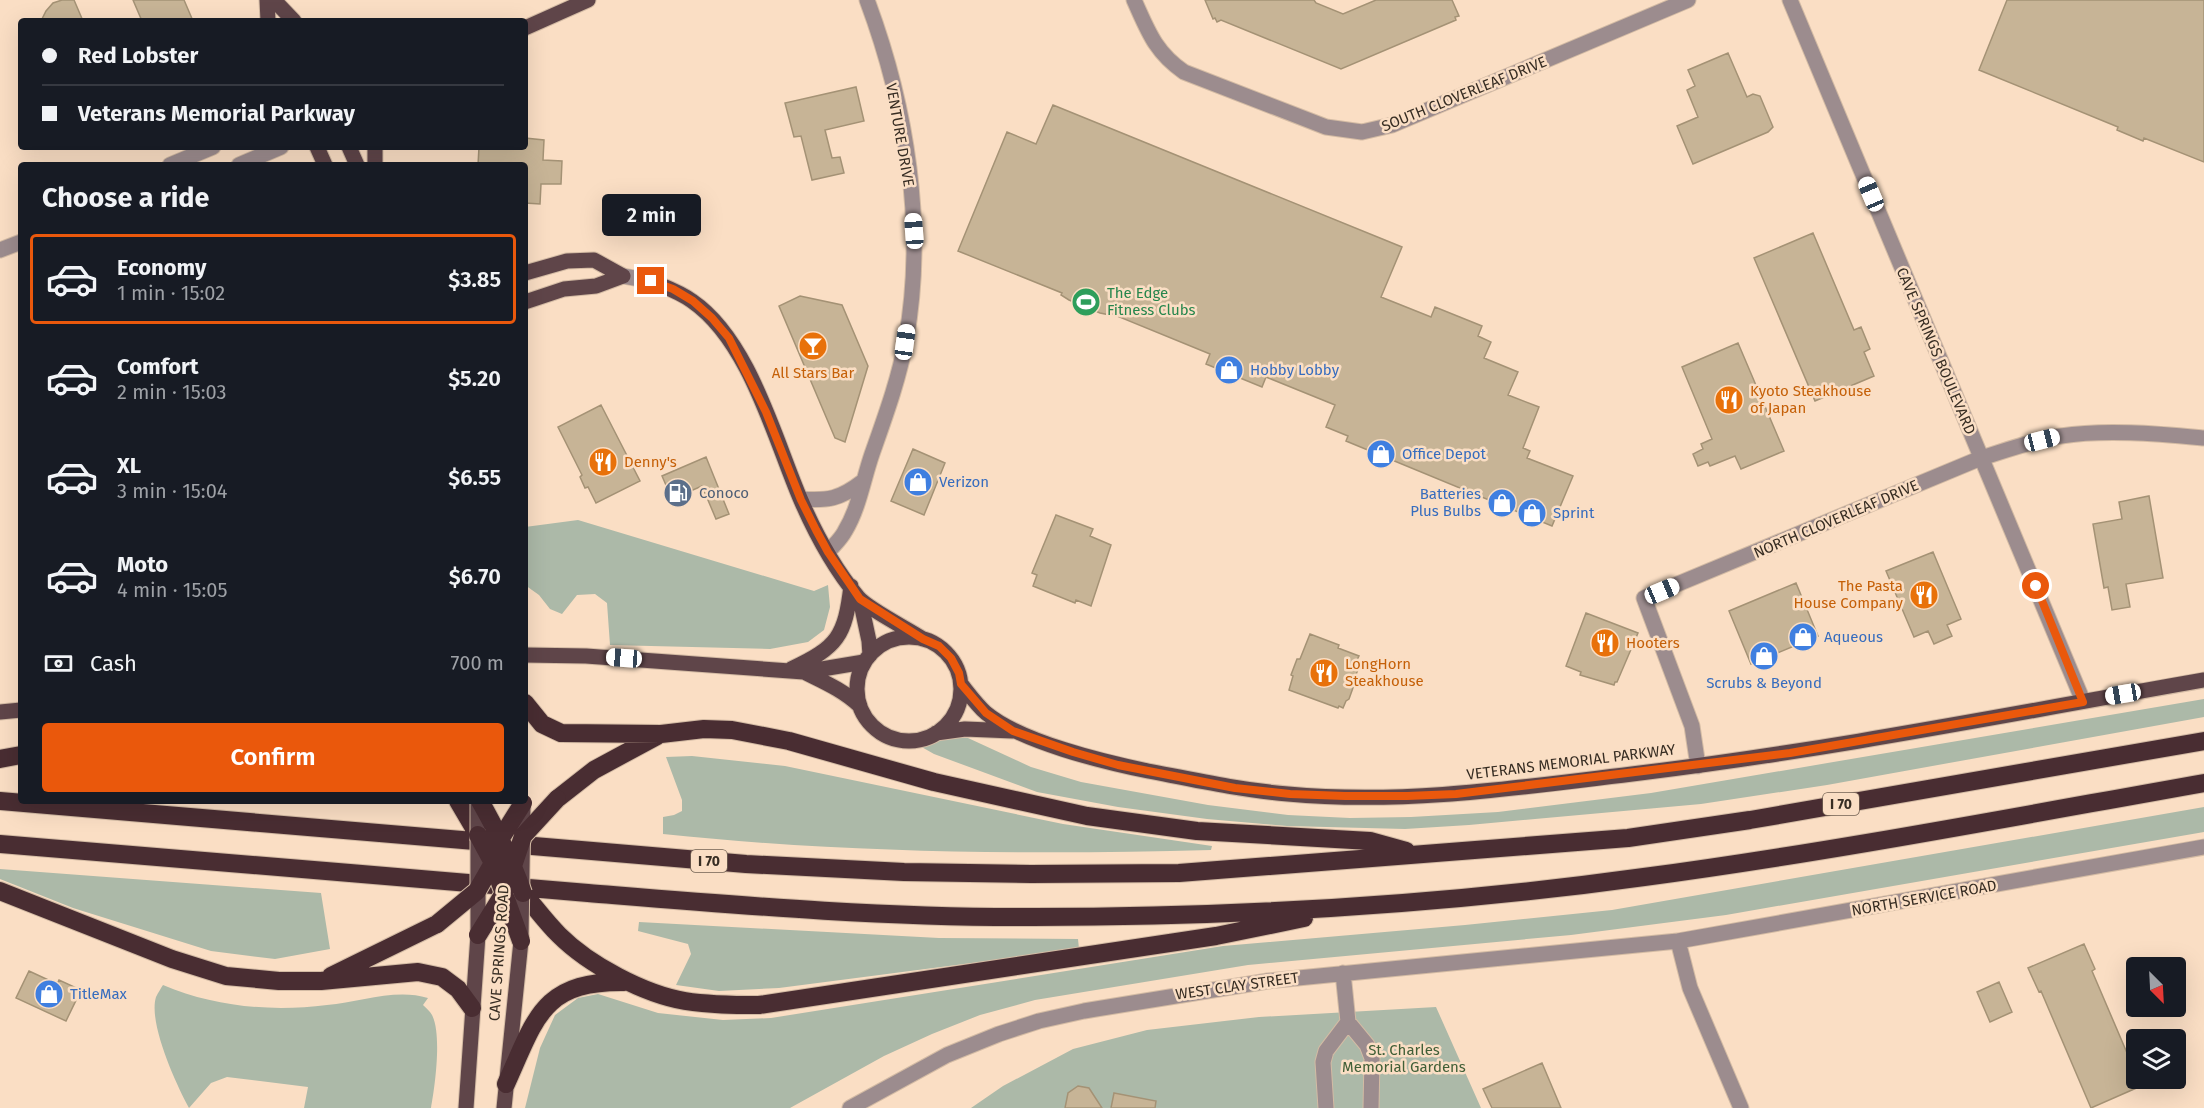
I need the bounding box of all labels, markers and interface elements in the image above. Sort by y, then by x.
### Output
text: Red Lobster [78,42,198,69]
street label: SOUTH CLOVERLEAF DRIVE [1379,53,1549,135]
street label: VENTURE DRIVE [882,82,918,188]
text: Veterans Memorial Parkway [78,100,355,127]
car [1856,174,1886,214]
text: Choose a ride [42,182,209,214]
callout: 2 min [602,194,700,236]
text: 2 min [627,203,676,227]
car [904,212,924,250]
icon: car [45,252,99,306]
text: Economy [117,254,206,281]
street label: CAVE SPRINGS BOULEVARD [1893,265,1979,437]
text: $3.85 [448,266,501,293]
route end [637,267,664,294]
text: 1 min · 15:02 [117,281,225,305]
place label: The Edge Fitness Clubs [1107,284,1196,319]
sports icon: The Edge Fitness Clubs [1070,286,1102,318]
car [894,323,916,361]
bar icon: All Stars Bar [797,330,829,362]
icon: car [45,351,99,405]
text: Comfort [117,353,198,380]
shop icon: Hobby Lobby [1213,354,1245,386]
place label: Hobby Lobby [1250,361,1340,379]
place label: All Stars Bar [772,364,855,382]
text: $5.20 [448,365,501,392]
text: 2 min · 15:03 [117,380,227,404]
place label: Kyoto Steakhouse of Japan [1750,382,1871,417]
restaurant icon: Kyoto Steakhouse of Japan [1713,384,1745,416]
car [2022,427,2062,453]
shop icon: Office Depot [1365,438,1397,470]
place label: Office Depot [1402,445,1487,463]
restaurant icon: Denny's [587,446,619,478]
icon: car [45,450,99,504]
text: XL [117,452,141,479]
place label: Denny's [624,453,677,471]
text: $6.55 [448,464,501,491]
shop icon: Verizon [902,466,934,498]
place label: Verizon [939,473,989,491]
street label: NORTH CLOVERLEAF DRIVE [1751,476,1921,562]
fuel station icon: Conoco [662,477,694,509]
text: 3 min · 15:04 [117,479,227,503]
place label: Conoco [699,484,749,502]
place label: Batteries Plus Bulbs [1410,485,1481,520]
shop icon: Batteries Plus Bulbs [1486,487,1518,519]
shop icon: Sprint [1516,497,1548,529]
place label: Sprint [1553,504,1595,522]
icon: car [45,549,99,603]
text: Moto [117,551,168,578]
text: $6.70 [449,563,501,590]
route start [2022,572,2049,599]
car [1642,576,1682,606]
place label: The Pasta House Company [1793,577,1904,612]
text: 4 min · 15:05 [117,578,228,602]
restaurant icon: The Pasta House Company [1908,579,1940,611]
shop icon: Aqueous [1787,621,1819,653]
restaurant icon: Hooters [1589,627,1621,659]
place label: Aqueous [1824,628,1883,646]
place label: Hooters [1626,634,1680,652]
shop icon: Scrubs & Beyond [1748,640,1780,672]
icon: cash [42,647,75,680]
car [605,648,643,668]
text: Cash [90,650,137,677]
text: 700 m [451,651,504,675]
place label: LongHorn Steakhouse [1345,655,1424,690]
restaurant icon: LongHorn Steakhouse [1308,657,1340,689]
place label: Scrubs & Beyond [1706,674,1822,692]
car [2104,682,2142,706]
button: Confirm [42,723,504,792]
street label: VETERANS MEMORIAL PARKWAY [1466,740,1677,784]
road number: I 70 [1823,793,1859,815]
road number: I 70 [691,850,727,872]
street label: NORTH SERVICE ROAD [1850,876,1998,920]
street label: CAVE SPRINGS ROAD [485,884,513,1022]
north arrow [2126,957,2186,1017]
map controls [2126,957,2186,1089]
street label: WEST CLAY STREET [1174,968,1300,1004]
shop icon: TitleMax [33,978,65,1010]
place label: TitleMax [70,985,128,1003]
button: layers [2126,1029,2186,1089]
park label: St. Charles Memorial Gardens [1342,1041,1466,1076]

